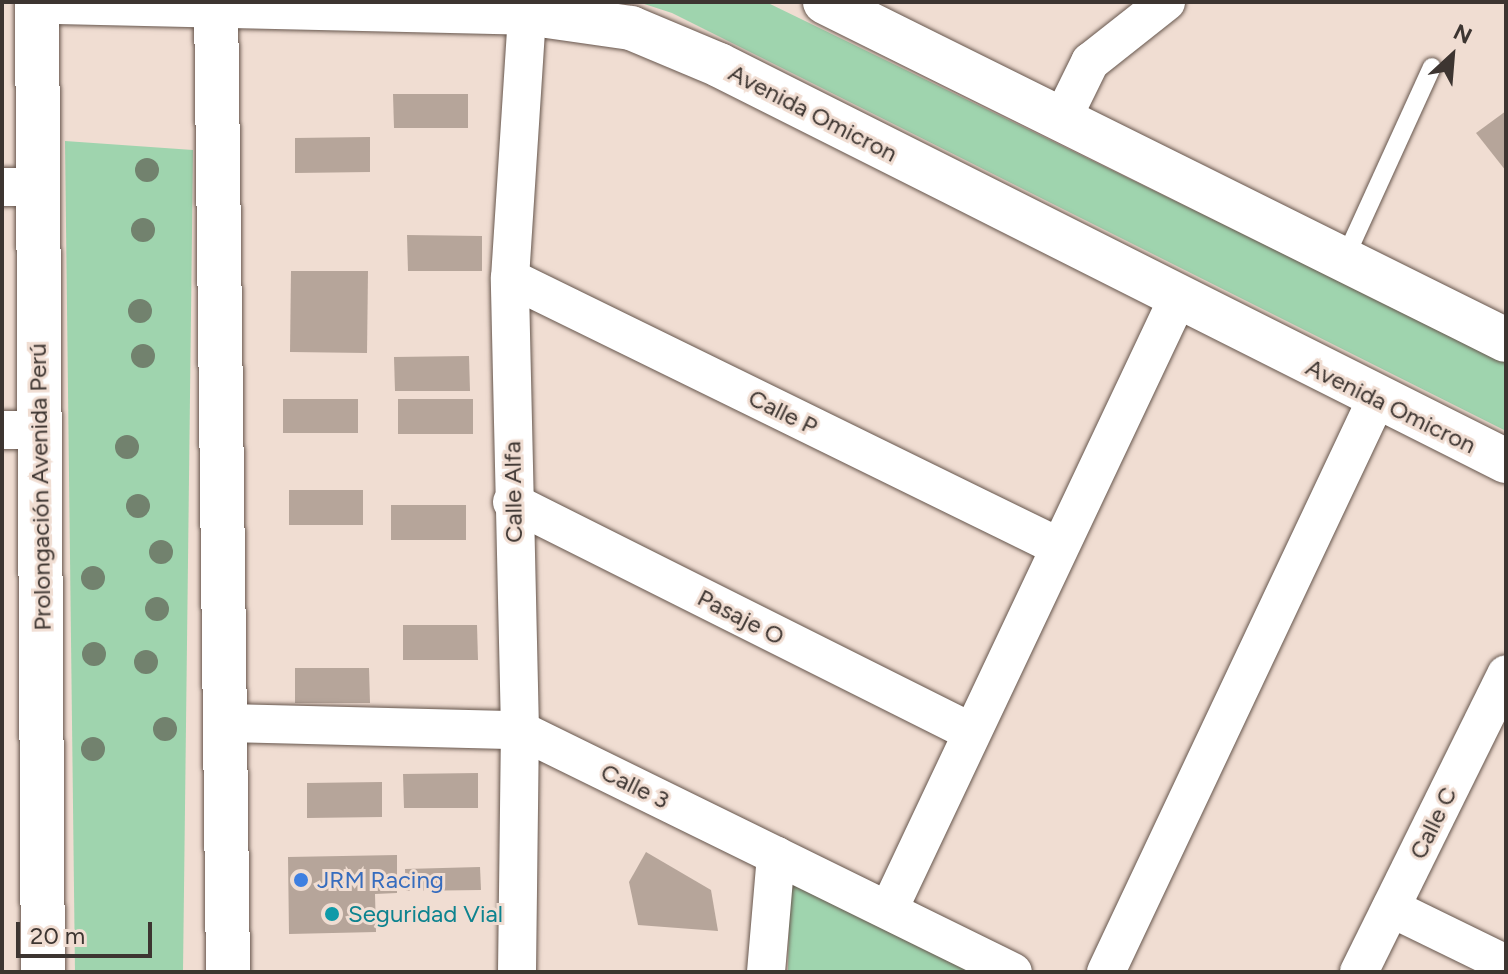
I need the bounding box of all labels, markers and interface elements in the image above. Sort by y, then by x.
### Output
north arrow [1412,16,1492,96]
text: N [1449,18,1476,50]
street label: Avenida Omicron [724,58,902,168]
street label: Prolongación Avenida Perú [23,343,57,631]
street label: Avenida Omicron [1301,352,1481,460]
street label: Calle P [744,383,822,441]
street label: Calle Alfa [498,441,528,543]
street label: Pasaje O [693,583,789,651]
street label: Calle 3 [596,757,674,815]
street label: Calle C [1403,782,1463,864]
place label: JRM Racing [317,866,444,894]
marker: JRM Racing [292,871,310,889]
place label: Seguridad Vial [348,900,503,928]
marker: Seguridad Vial [323,905,341,923]
scale bar [20,906,156,956]
text: 20 m [30,921,85,950]

